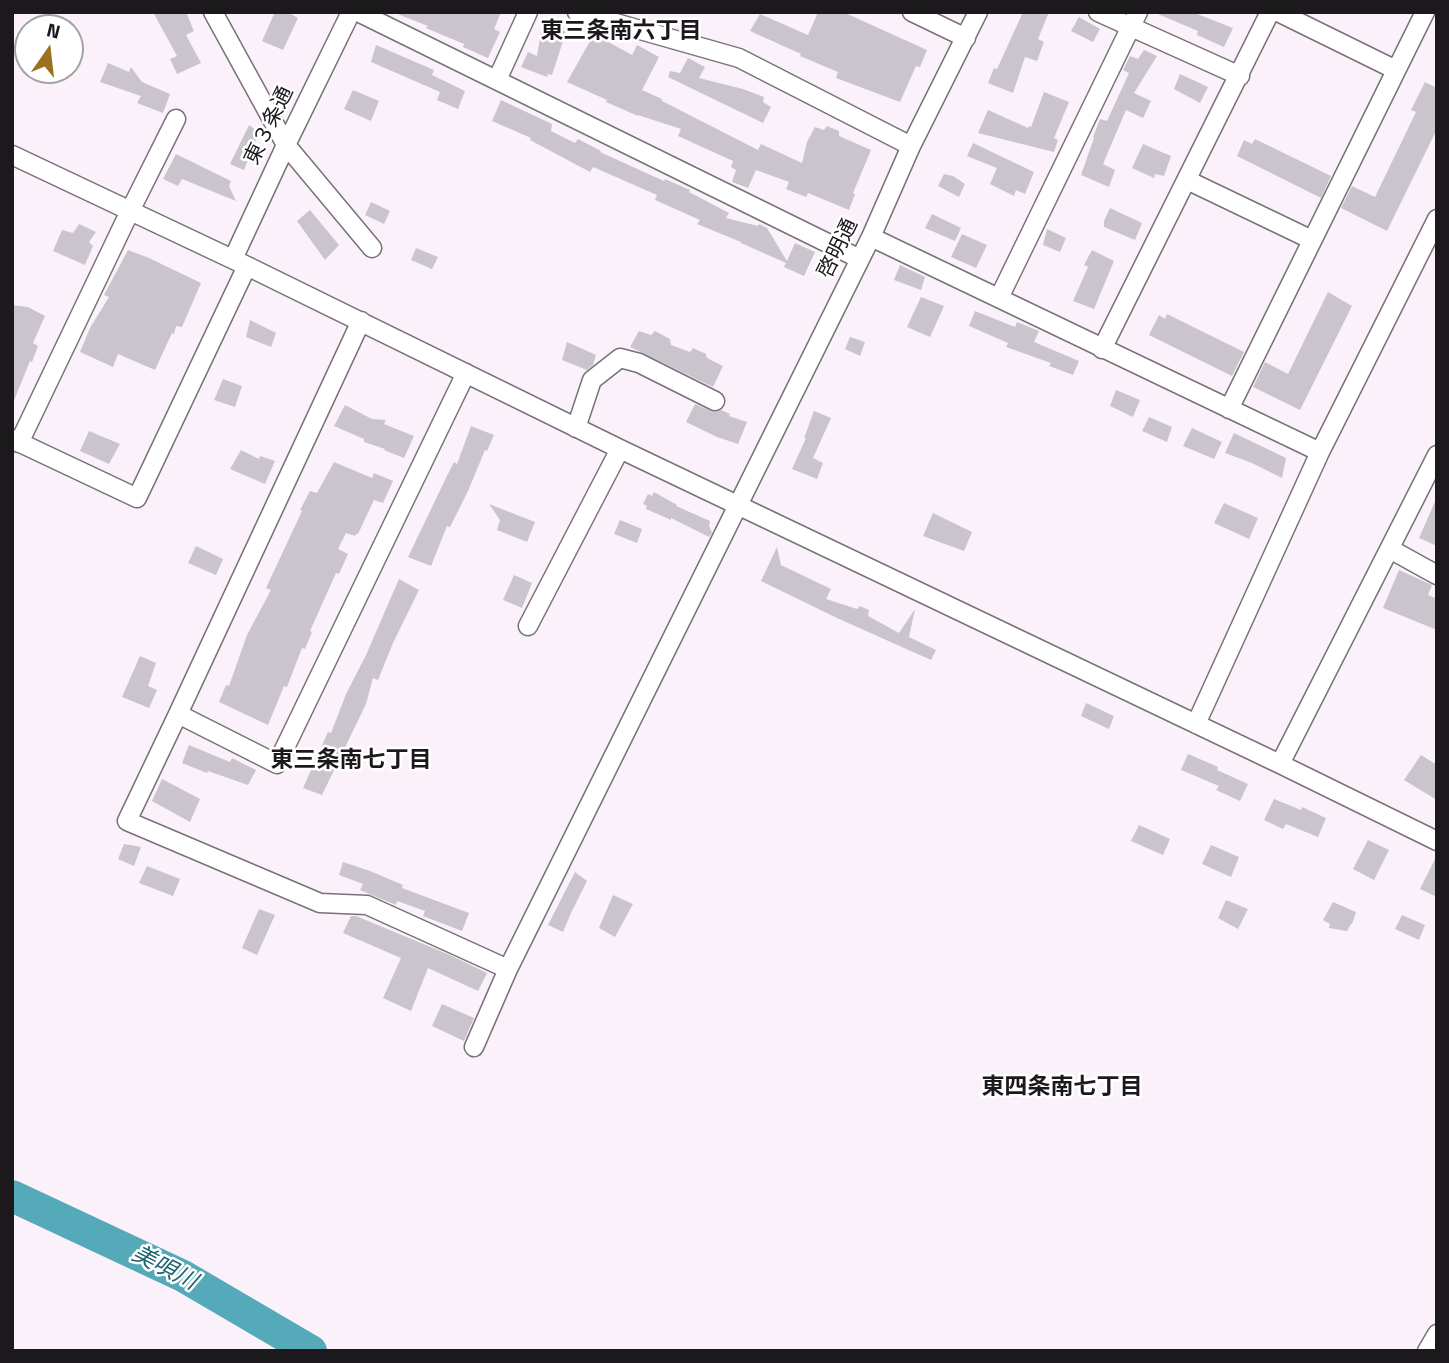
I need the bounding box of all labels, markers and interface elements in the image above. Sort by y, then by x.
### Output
north arrow [14,14,84,84]
text: N [44,14,64,46]
district label: 東三条南六丁目 [541,18,701,46]
street label: 東３条通 [240,83,300,169]
street label: 啓明通 [814,215,864,283]
district label: 東三条南七丁目 [271,747,431,775]
district label: 東四条南七丁目 [982,1074,1142,1102]
water label: 美唄川 [127,1241,201,1297]

